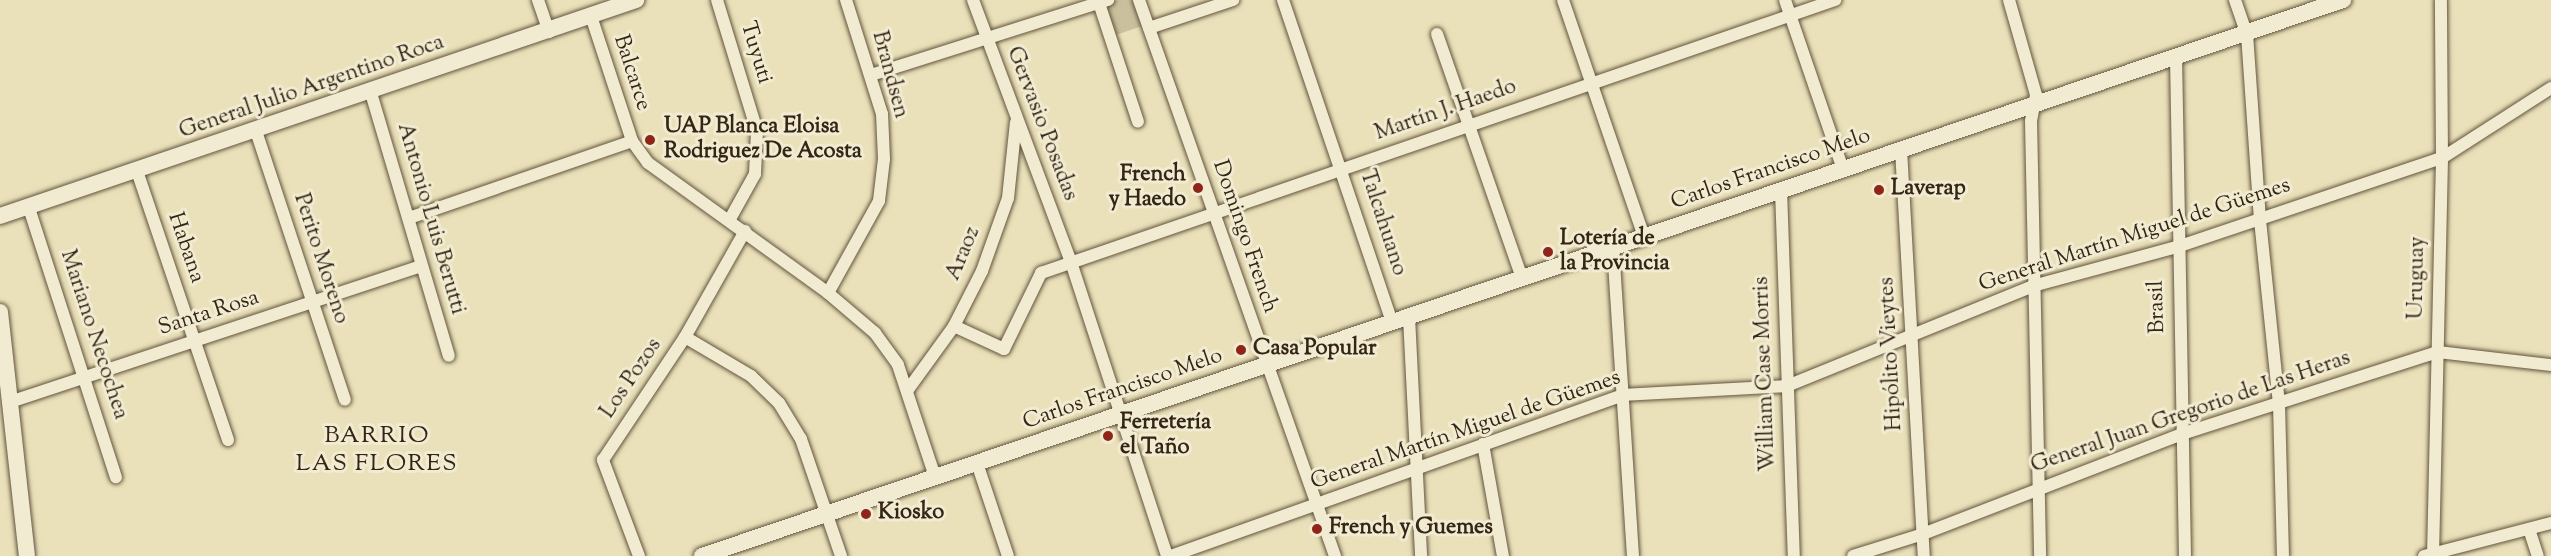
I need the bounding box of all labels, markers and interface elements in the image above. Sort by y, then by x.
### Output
street label: Tuyuti [733,19,777,87]
street label: Brandsen [865,28,913,122]
street label: General Julio Argentino Roca [176,30,448,146]
street label: Balcarce [606,32,656,114]
street label: Gervasio Posadas [999,43,1083,205]
street label: Martín J. Haedo [1372,74,1520,148]
place label: UAP Blanca Eloisa Rodriguez De Acosta [664,114,862,166]
street label: Antonio Luis Berutti [390,120,470,318]
street label: Carlos Francisco Melo [1668,123,1874,217]
marker: UAP Blanca Eloisa Rodriguez De Acosta [641,131,659,149]
street label: Domingo French [1205,157,1283,317]
place label: French y Haedo [1109,162,1186,214]
street label: Talcahuano [1352,167,1412,279]
street label: General Martín Miguel de Güemes [1976,173,2294,299]
place label: Laverap [1891,177,1966,203]
marker: French y Haedo [1191,181,1205,195]
marker: Laverap [1872,183,1886,197]
street label: Perito Moreno [286,190,354,328]
street label: Habana [161,209,209,287]
street label: Araoz [941,223,987,285]
place label: Lotería de la Provincia [1560,226,1670,278]
street label: Uruguay [2404,236,2432,320]
marker: Lotería de la Provincia [1541,245,1555,259]
street label: Mariano Necochea [53,247,133,423]
street label: William Case Morris [1749,276,1783,472]
street label: Hipólito Vieytes [1875,276,1909,432]
street label: Brasil [2144,280,2172,334]
street label: Santa Rosa [155,285,263,343]
street label: Los Pozos [596,334,668,424]
place label: Casa Popular [1253,337,1376,363]
street label: Carlos Francisco Melo [1020,343,1226,437]
marker: Casa Popular [1234,343,1248,357]
street label: General Juan Gregorio de Las Heras [2028,346,2354,480]
street label: General Martín Miguel de Güemes [1308,365,1624,497]
place label: Ferretería el Taño [1120,410,1211,462]
district label: BARRIO LAS FLORES [296,423,458,479]
marker: Ferretería el Taño [1101,429,1115,443]
place label: Kiosko [878,501,944,527]
marker: Kiosko [859,507,873,521]
place label: French y Guemes [1329,516,1493,542]
marker: French y Guemes [1310,522,1324,536]

